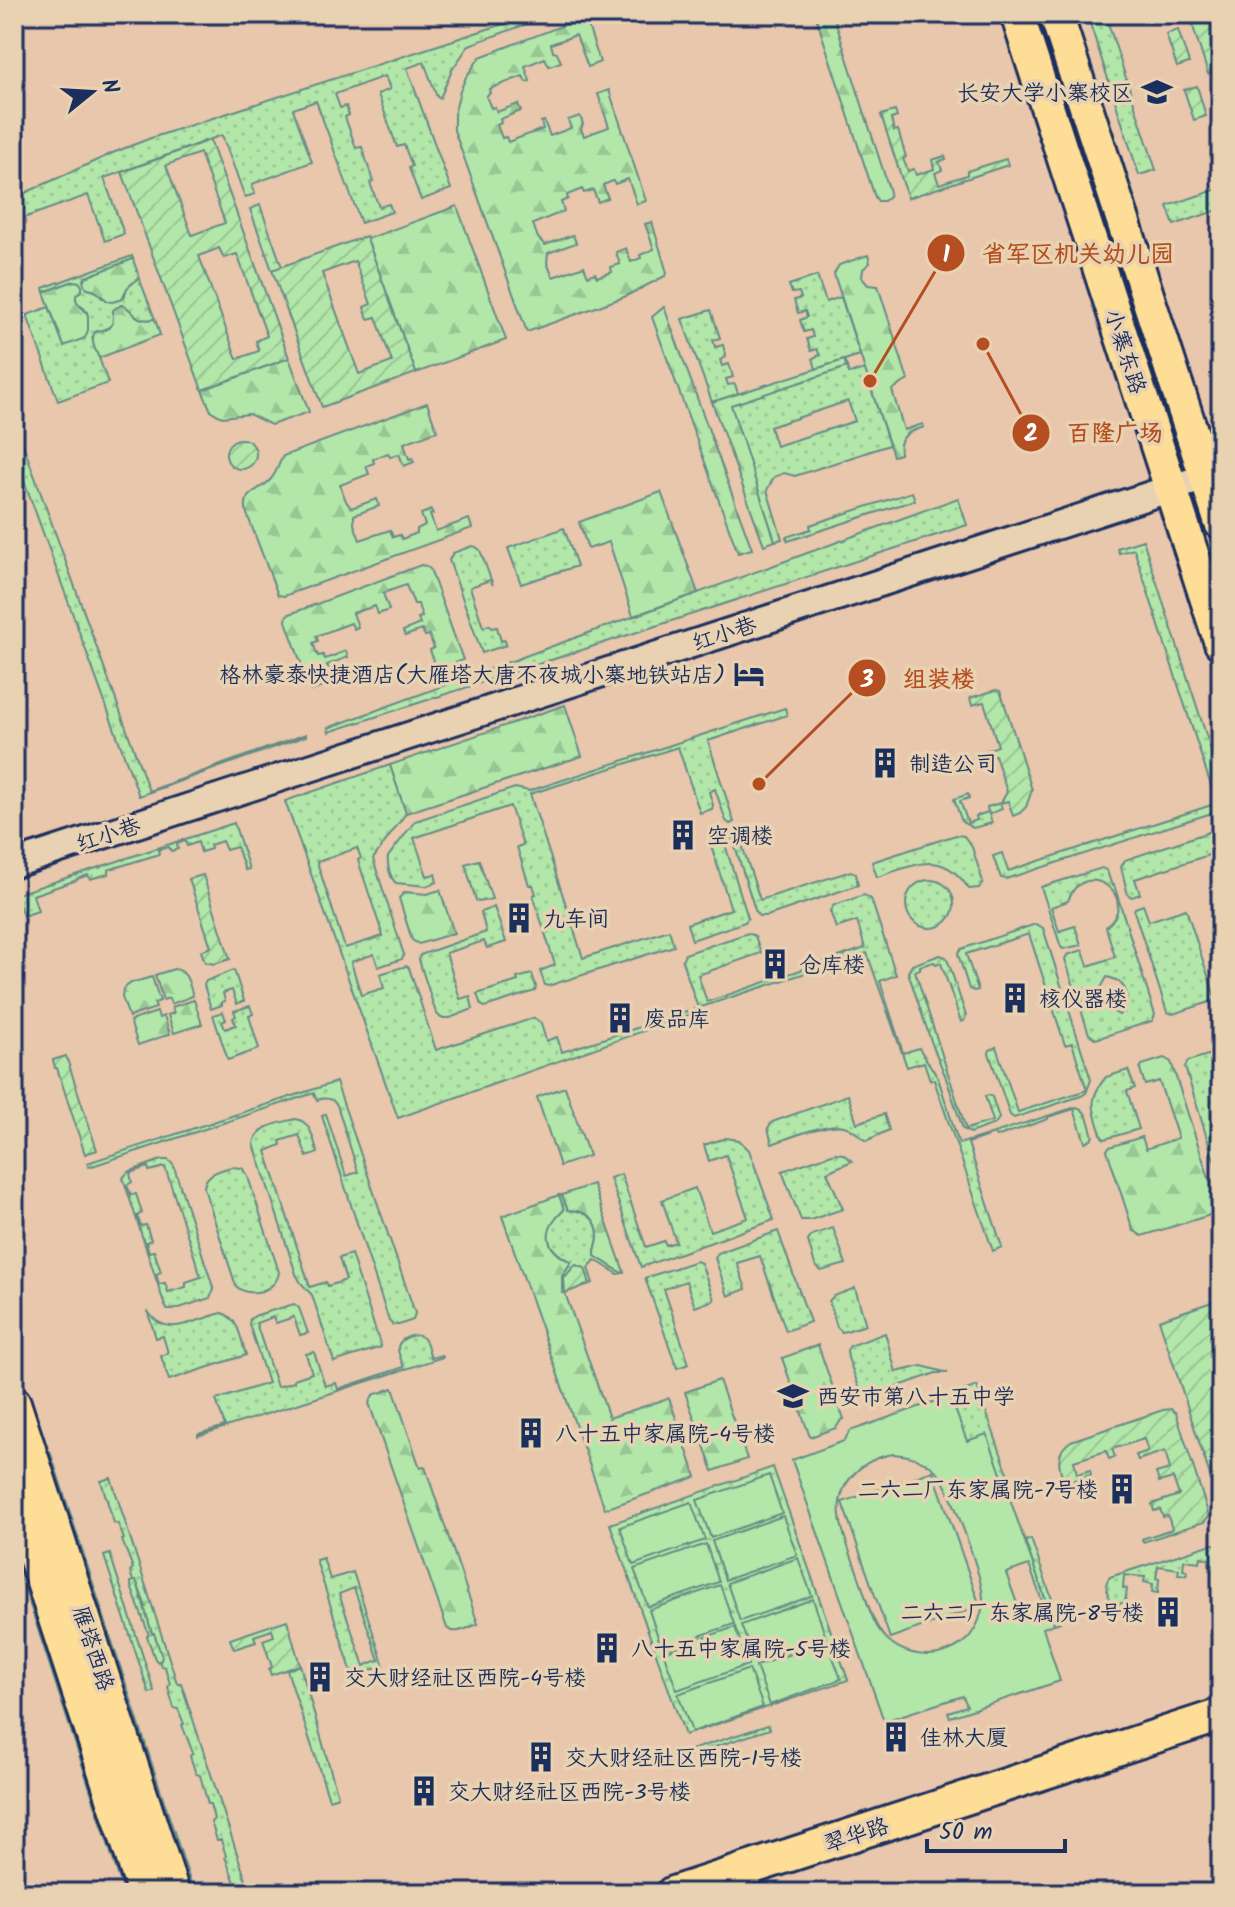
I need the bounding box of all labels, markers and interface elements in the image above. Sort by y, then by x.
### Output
north arrow [52,52,132,132]
text: N [90,75,127,99]
school or university icon: 长安大学小寨校区 [1140,75,1174,109]
place label: 长安大学小寨校区 [957,77,1133,112]
callout: 省军区机关幼儿园 [926,229,1190,277]
text: 1 [942,236,950,275]
text: 省军区机关幼儿园 [982,236,1174,275]
street label: 小寨东路 [1093,305,1154,399]
callout: 百隆广场 [1011,409,1179,457]
text: 2 [1024,415,1038,454]
text: 百隆广场 [1067,415,1163,454]
street label: 红小巷 [688,609,762,662]
callout: 组装楼 [847,654,991,702]
hotel icon: 格林豪泰快捷酒店(大雁塔大唐不夜城小寨地铁站店) [732,657,766,691]
place label: 格林豪泰快捷酒店(大雁塔大唐不夜城小寨地铁站店) [219,659,725,694]
text: 3 [859,661,874,700]
text: 组装楼 [903,661,975,700]
building icon: 制造公司 [868,746,902,780]
place label: 制造公司 [909,748,997,783]
street label: 红小巷 [72,810,146,863]
building icon: 空调楼 [666,818,700,852]
place label: 空调楼 [707,820,773,855]
building icon: 九车间 [502,901,536,935]
place label: 九车间 [543,903,609,938]
building icon: 仓库楼 [758,947,792,981]
place label: 仓库楼 [799,949,865,984]
building icon: 核仪器楼 [998,981,1032,1015]
place label: 核仪器楼 [1039,983,1127,1018]
building icon: 废品库 [603,1001,637,1035]
place label: 废品库 [644,1003,710,1038]
school or university icon: 西安市第八十五中学 [776,1379,810,1413]
place label: 西安市第八十五中学 [817,1381,1015,1416]
building icon: 八十五中家属院-4号楼 [514,1416,548,1450]
place label: 八十五中家属院-4号楼 [555,1418,775,1453]
building icon: 二六二厂东家属院-7号楼 [1105,1472,1139,1506]
place label: 二六二厂东家属院-7号楼 [858,1474,1098,1509]
building icon: 二六二厂东家属院-8号楼 [1151,1595,1185,1629]
place label: 二六二厂东家属院-8号楼 [901,1597,1144,1632]
street label: 雁塔西路 [61,1602,122,1696]
building icon: 八十五中家属院-5号楼 [590,1631,624,1665]
place label: 八十五中家属院-5号楼 [631,1633,851,1668]
building icon: 交大财经社区西院-4号楼 [303,1660,337,1694]
place label: 交大财经社区西院-4号楼 [344,1662,586,1697]
building icon: 佳林大厦 [879,1720,913,1754]
place label: 佳林大厦 [920,1722,1008,1757]
building icon: 交大财经社区西院-1号楼 [524,1740,558,1774]
place label: 交大财经社区西院-1号楼 [565,1742,802,1777]
building icon: 交大财经社区西院-3号楼 [407,1774,441,1808]
place label: 交大财经社区西院-3号楼 [448,1776,691,1811]
scale bar [927,1803,1065,1853]
street label: 翠华路 [820,1810,894,1863]
text: 50 m [939,1813,993,1852]

